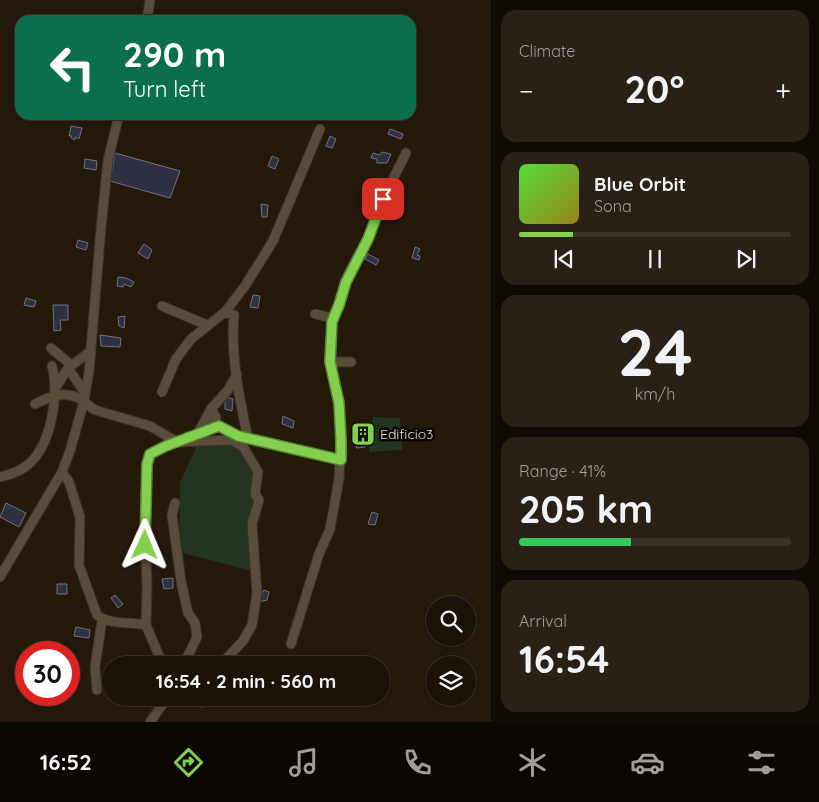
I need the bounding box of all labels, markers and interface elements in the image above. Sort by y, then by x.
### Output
text: 290 m [123,32,226,76]
icon: left [40,35,105,100]
text: Climate [519,41,575,61]
text: 20° [624,65,684,113]
text: − [519,73,534,108]
text: + [775,73,791,108]
text: Turn left [123,75,206,103]
text: Blue Orbit [594,172,686,196]
pin [362,178,404,220]
icon: arrive [369,185,397,213]
text: Sona [594,196,632,216]
icon: previous [550,245,578,273]
icon: pause [641,245,669,273]
icon: next [732,245,760,273]
text: 24 [617,311,693,392]
text: km/h [635,384,675,404]
building icon: Edificio3 [350,421,376,447]
place label: Edificio3 [380,425,433,443]
text: Range · 41% [519,461,606,481]
text: 205 km [519,485,653,533]
position arrow [118,518,170,570]
map controls [426,596,476,706]
button: search [426,596,476,646]
text: Arrival [519,611,567,631]
text: 16:54 [519,635,609,683]
speed limit sign: 30 [15,641,80,706]
button: layers [426,656,476,706]
text: 16:54 · 2 min · 560 m [156,669,336,693]
icon: directions [171,745,206,780]
icon: music [286,745,321,780]
icon: phone [400,745,435,780]
icon: climate [515,745,550,780]
icon: car [630,745,665,780]
icon: filters [744,745,779,780]
text: 16:52 [40,748,92,776]

